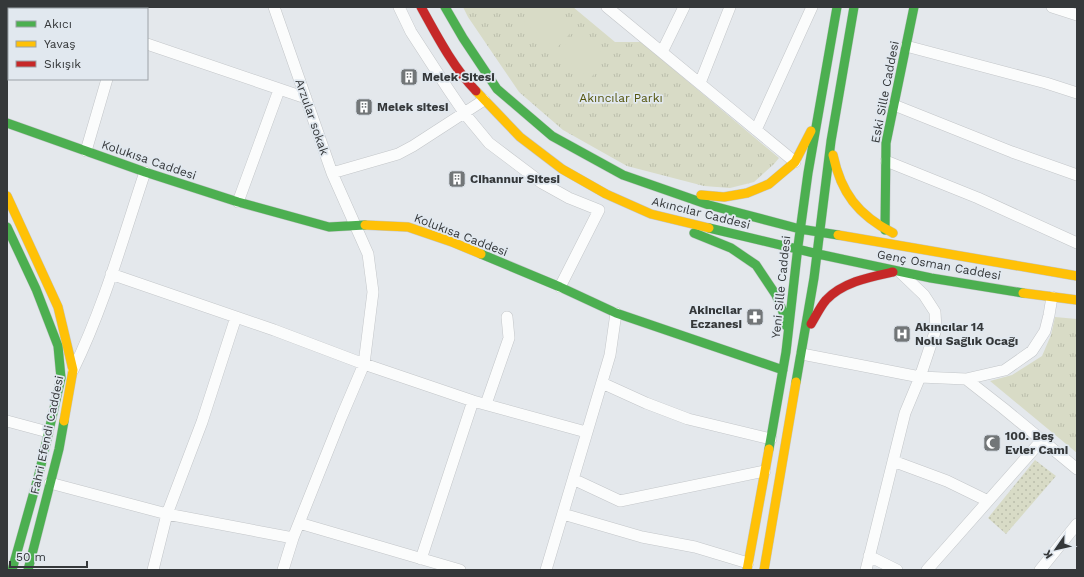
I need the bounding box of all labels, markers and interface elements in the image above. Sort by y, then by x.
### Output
legend [8,8,148,80]
text: Akıcı [44,17,72,31]
text: Yavaş [44,37,76,51]
street label: Eski Sille Caddesi [868,40,902,144]
text: Sıkışık [44,57,81,71]
building icon: Melek Sitesi [399,67,419,87]
place label: Melek Sitesi [422,70,495,84]
street label: Arzular sokak [292,77,332,157]
park label: Akıncılar Parkı [579,91,663,105]
building icon: Melek sitesi [354,97,374,117]
place label: Melek sitesi [377,100,448,114]
street label: Kolukısa Caddesi [100,137,198,183]
building icon: Cihannur Sitesi [447,169,467,189]
place label: Cihannur Sitesi [470,172,560,186]
street label: Akıncılar Caddesi [650,194,752,232]
street label: Kolukısa Caddesi [412,211,510,259]
street label: Yeni Sille Caddesi [769,235,793,339]
street label: Genç Osman Caddesi [876,247,1002,283]
place label: Akincilar Eczanesi [689,303,743,331]
pharmacy icon: Akincilar Eczanesi [745,307,765,327]
place label: Akıncılar 14 Nolu Sağlık Ocağı [915,320,1018,348]
hospital icon: Akıncılar 14 Nolu Sağlık Ocağı [892,324,912,344]
street label: Fahri Efendi Caddesi [28,374,66,496]
place label: 100. Beş Evler Cami [1005,429,1068,457]
mosque icon: 100. Beş Evler Cami [982,433,1002,453]
north arrow [1036,529,1076,569]
scale bar [10,543,87,569]
text: K [1040,547,1056,561]
text: 50 m [16,550,46,564]

